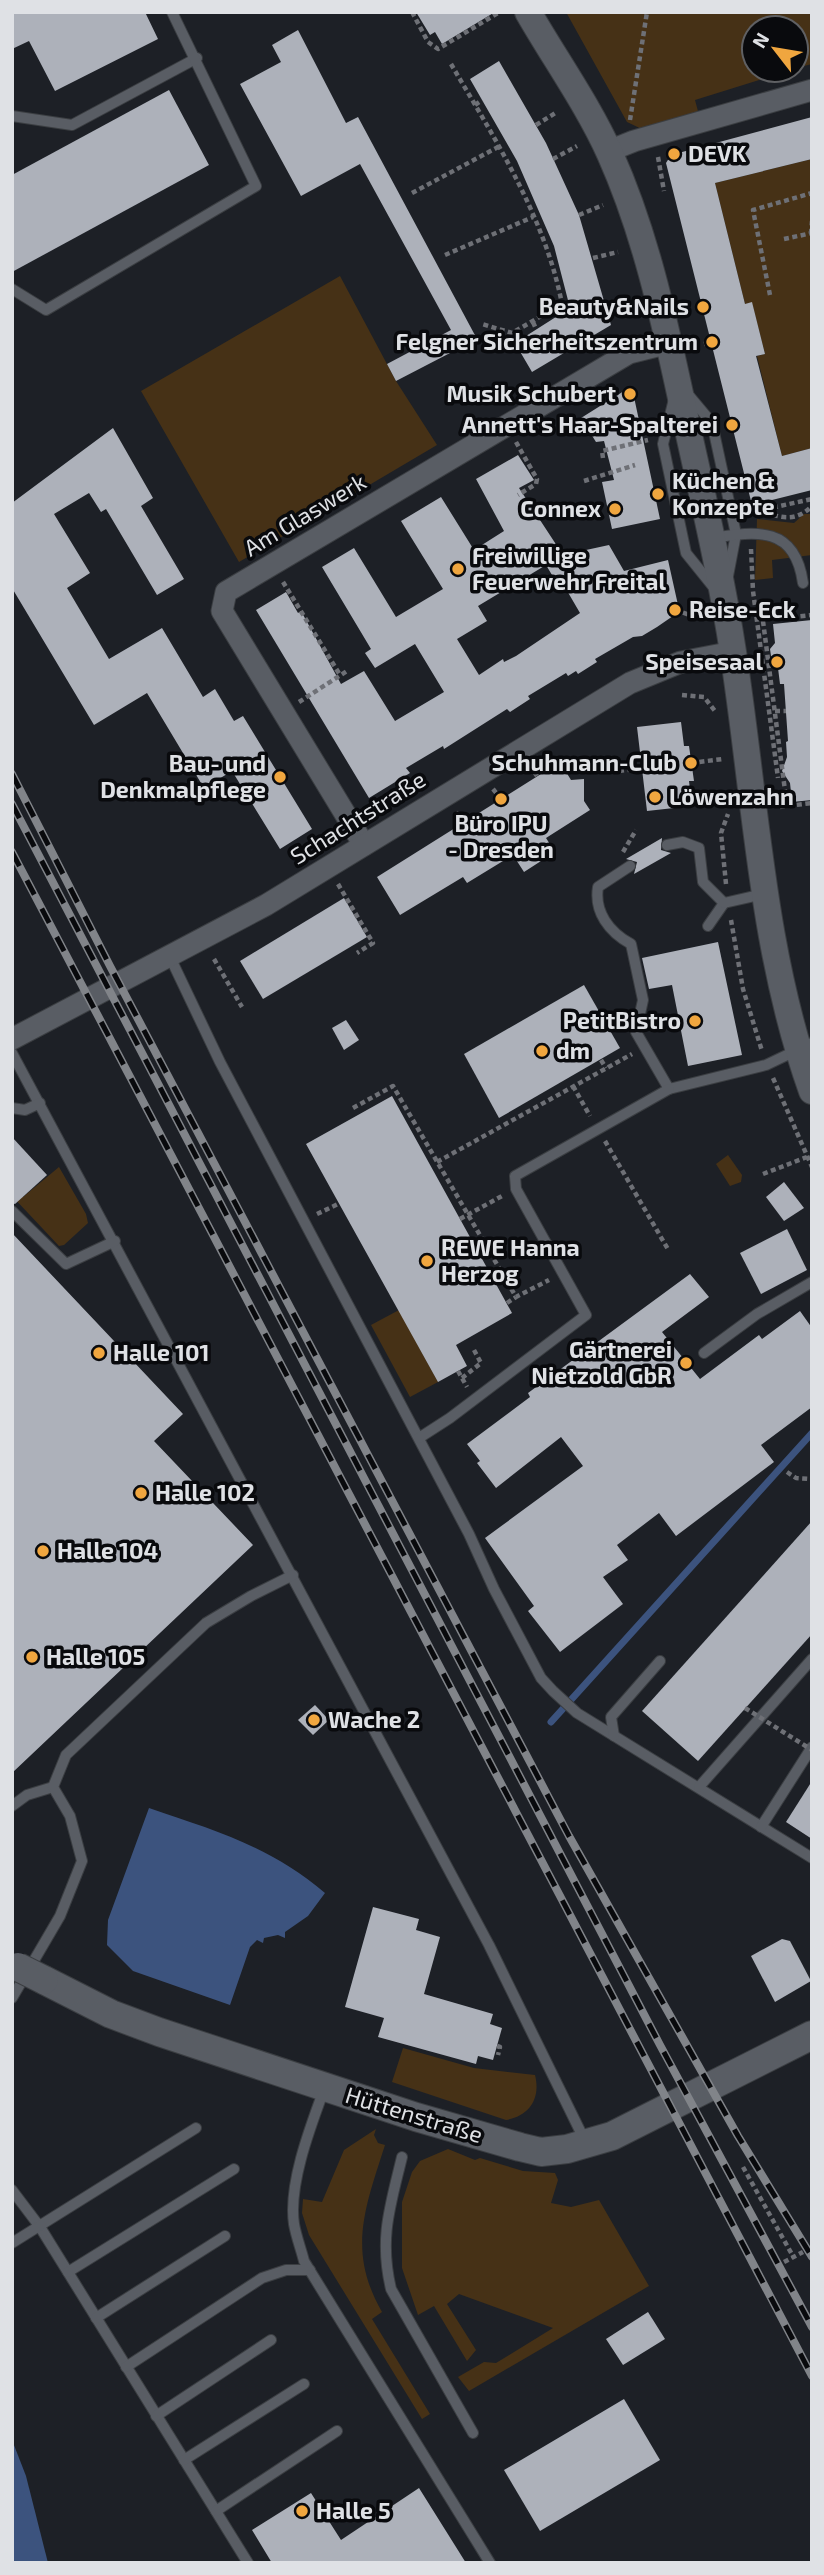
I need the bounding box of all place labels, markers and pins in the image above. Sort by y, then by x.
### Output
place label: DEVK [688,139,747,167]
marker: DEVK [666,146,682,162]
place label: Beauty&Nails [539,292,689,320]
marker: Beauty&Nails [695,299,711,315]
place label: Felgner Sicherheitszentrum [396,327,698,355]
marker: Felgner Sicherheitszentrum [704,334,720,350]
place label: Musik Schubert [447,379,616,407]
marker: Musik Schubert [622,386,638,402]
place label: Annett's Haar-Spalterei [462,410,718,438]
marker: Annett's Haar-Spalterei [724,417,740,433]
place label: Küchen & Konzepte [672,466,775,520]
marker: Küchen & Konzepte [650,486,666,502]
place label: Connex [520,494,601,522]
marker: Connex [607,501,623,517]
place label: Freiwillige Feuerwehr Freital [472,541,666,595]
marker: Freiwillige Feuerwehr Freital [450,561,466,577]
place label: Reise-Eck [689,595,796,623]
marker: Reise-Eck [667,602,683,618]
place label: Speisesaal [645,647,763,675]
marker: Speisesaal [769,654,785,670]
place label: Schuhmann-Club [492,748,677,776]
place label: Bau- und Denkmalpflege [100,749,266,803]
marker: Schuhmann-Club [683,755,699,771]
marker: Bau- und Denkmalpflege [272,769,288,785]
place label: Löwenzahn [669,782,794,810]
marker: Löwenzahn [647,789,663,805]
marker: Büro IPU - Dresden [493,791,509,807]
place label: Büro IPU - Dresden [448,809,554,863]
place label: PetitBistro [563,1006,681,1034]
marker: PetitBistro [687,1013,703,1029]
place label: dm [556,1036,590,1064]
marker: dm [534,1043,550,1059]
place label: REWE Hanna Herzog [441,1233,580,1287]
marker: REWE Hanna Herzog [419,1253,435,1269]
place label: Gärtnerei Nietzold GbR [531,1335,672,1389]
place label: Halle 101 [113,1338,209,1366]
marker: Halle 101 [91,1345,107,1361]
marker: Gärtnerei Nietzold GbR [678,1355,694,1371]
place label: Halle 102 [155,1478,255,1506]
marker: Halle 102 [133,1485,149,1501]
place label: Halle 104 [57,1536,158,1564]
marker: Halle 104 [35,1543,51,1559]
place label: Halle 105 [46,1642,145,1670]
marker: Halle 105 [24,1649,40,1665]
place label: Wache 2 [328,1705,420,1733]
marker: Wache 2 [306,1712,322,1728]
place label: Halle 5 [316,2496,391,2524]
marker: Halle 5 [294,2503,310,2519]

